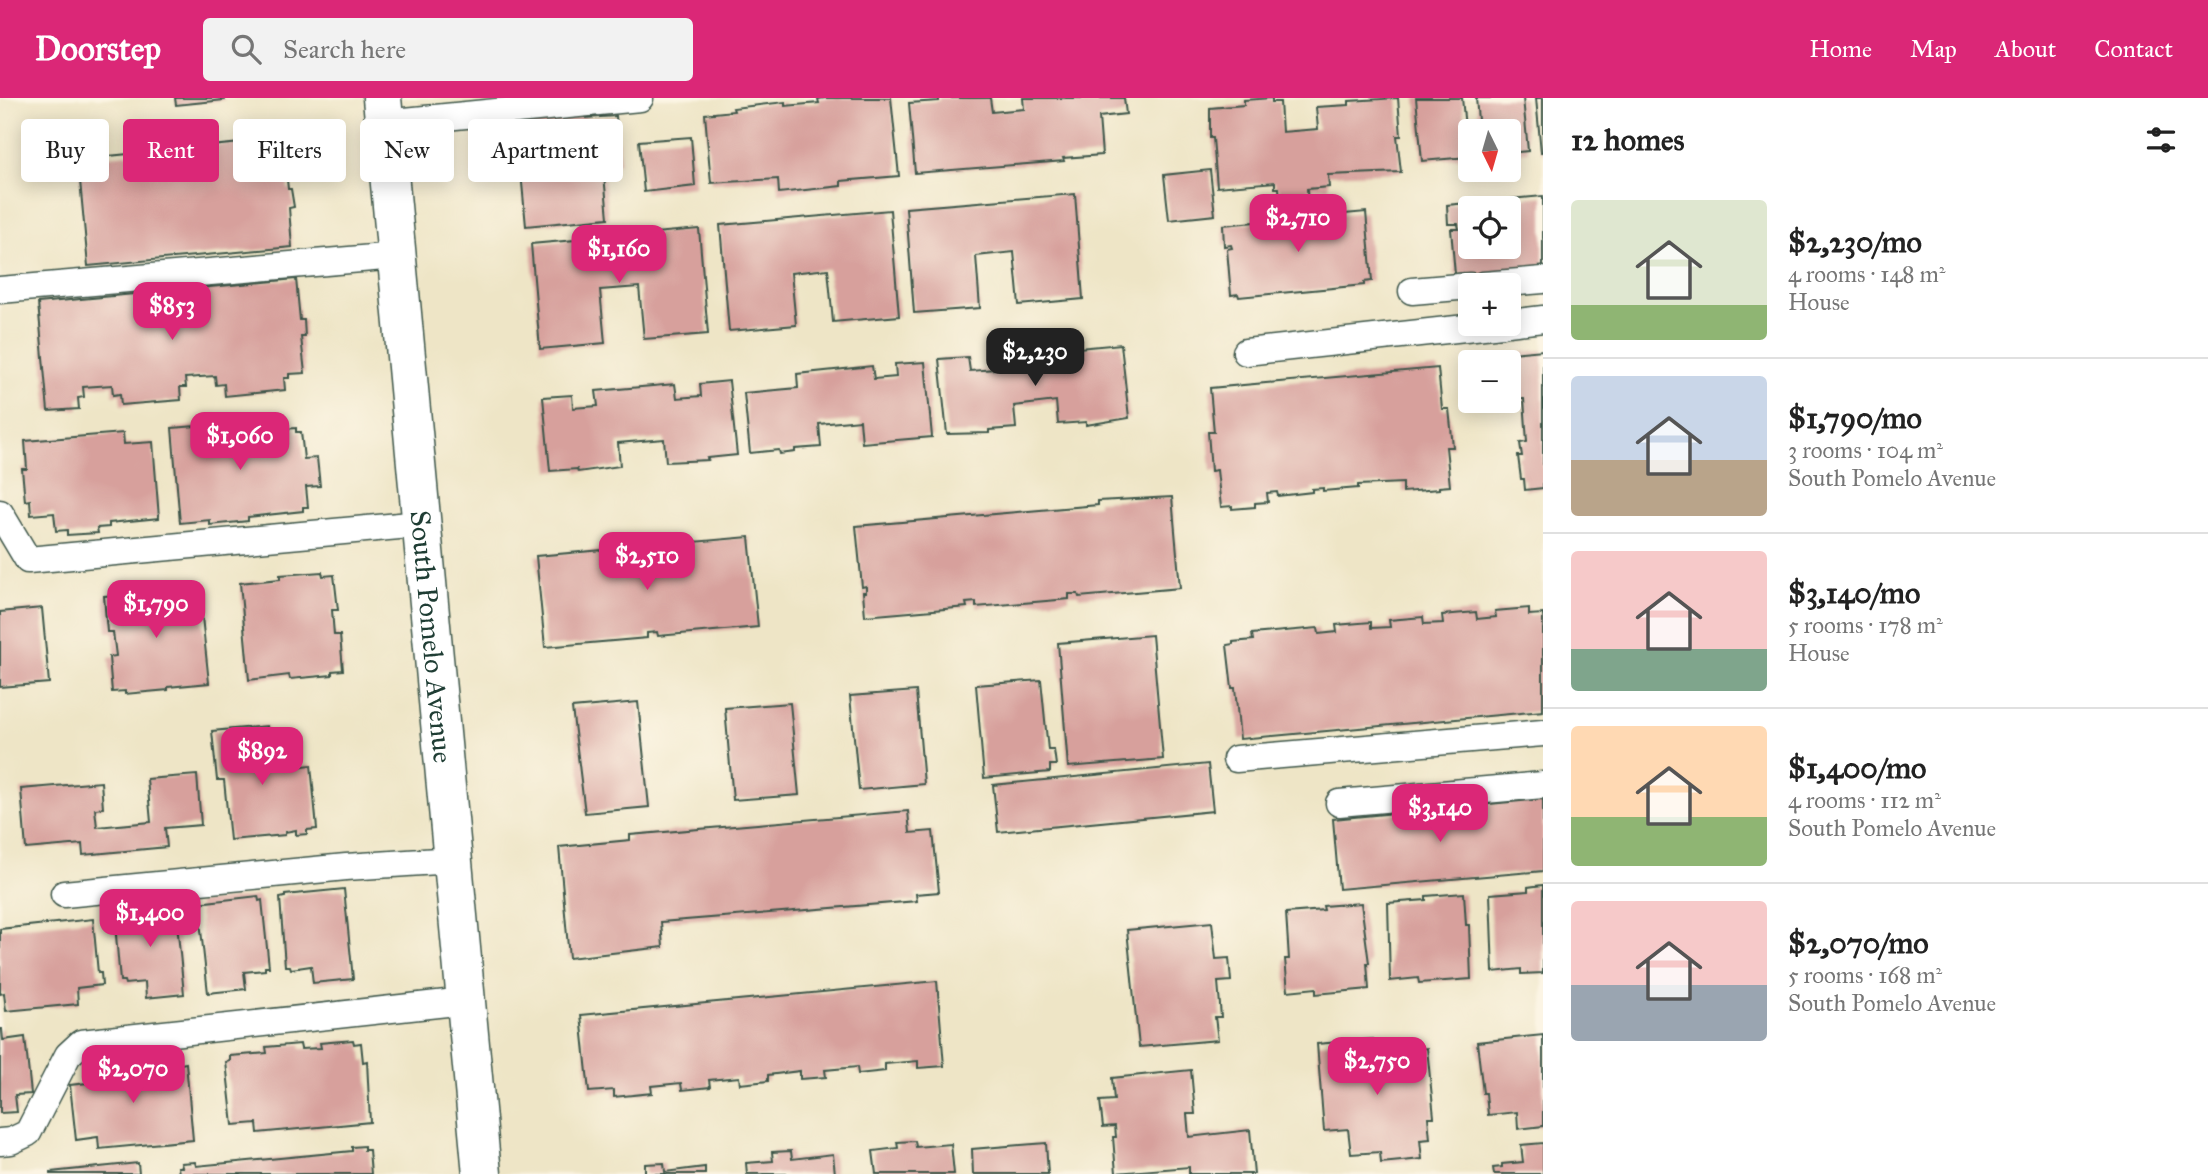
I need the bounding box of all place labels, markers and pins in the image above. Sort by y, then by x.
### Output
pin: $2,710 [1241,194,1355,254]
pin: $1,160 [562,226,676,285]
pin: $853 [131,282,213,342]
pin: $2,230 [978,328,1092,388]
pin: $1,060 [183,412,297,472]
pin: $2,510 [590,532,704,592]
pin: $1,790 [99,580,213,640]
pin: $892 [221,728,303,787]
pin: $3,140 [1383,784,1497,844]
pin: $1,400 [93,890,207,949]
pin: $2,750 [1320,1038,1434,1097]
pin: $2,070 [76,1046,190,1105]

